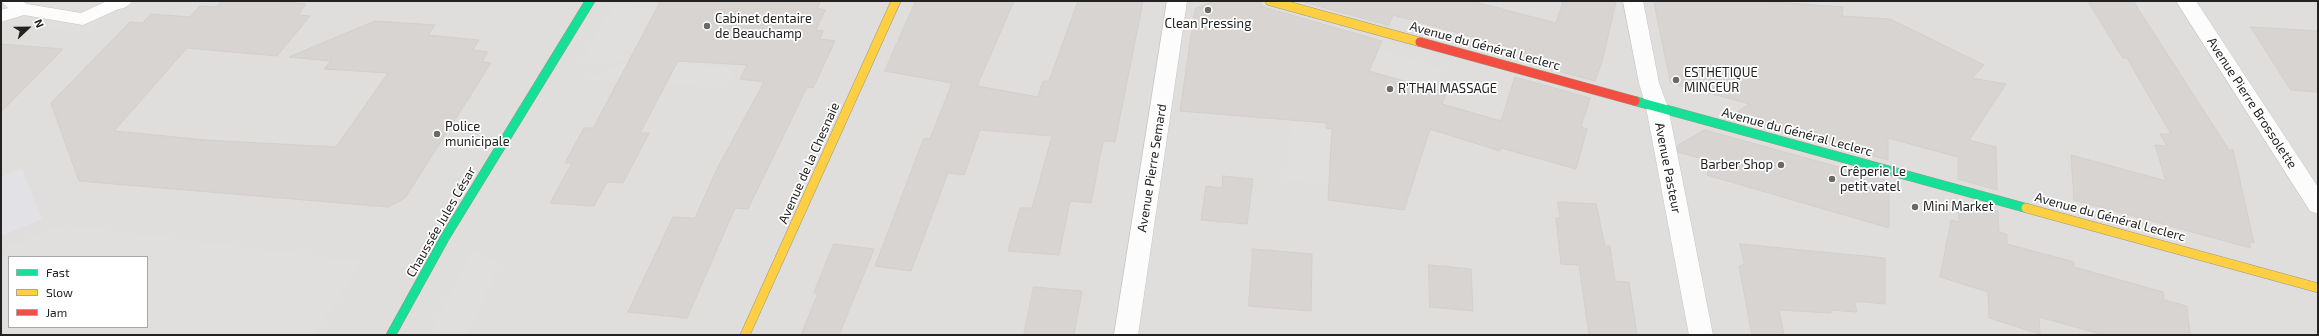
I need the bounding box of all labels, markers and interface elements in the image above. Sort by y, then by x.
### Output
marker: Clean Pressing [1203,5,1213,15]
north arrow [8,8,48,48]
place label: Cabinet dentaire de Beauchamp [715,11,812,42]
place label: Clean Pressing [1165,16,1251,32]
text: N [32,17,47,29]
street label: Avenue du Général Leclerc [1408,18,1562,74]
marker: Cabinet dentaire de Beauchamp [702,21,712,31]
street label: Avenue Pierre Brossolette [2204,34,2300,172]
place label: ESTHETIQUE MINCEUR [1684,65,1758,96]
marker: ESTHETIQUE MINCEUR [1671,75,1681,85]
place label: R'THAI MASSAGE [1398,81,1497,97]
marker: R'THAI MASSAGE [1385,84,1395,94]
street label: Avenue de la Chesnaie [775,100,843,226]
street label: Avenue Pierre Semard [1134,103,1170,233]
street label: Avenue du Général Leclerc [1720,104,1874,160]
place label: Police municipale [445,119,510,150]
street label: Avenue Pasteur [1652,121,1684,215]
marker: Police municipale [432,129,442,139]
place label: Barber Shop [1700,157,1773,173]
marker: Barber Shop [1776,160,1786,170]
street label: Chaussée Jules César [403,164,479,280]
place label: Crêperie Le petit vatel [1840,164,1906,195]
marker: Crêperie Le petit vatel [1827,174,1837,184]
street label: Avenue du Général Leclerc [2033,189,2187,245]
place label: Mini Market [1923,199,1993,215]
marker: Mini Market [1910,202,1920,212]
legend [8,256,148,328]
text: Fast [46,265,69,279]
text: Slow [46,285,73,299]
text: Jam [46,305,67,319]

